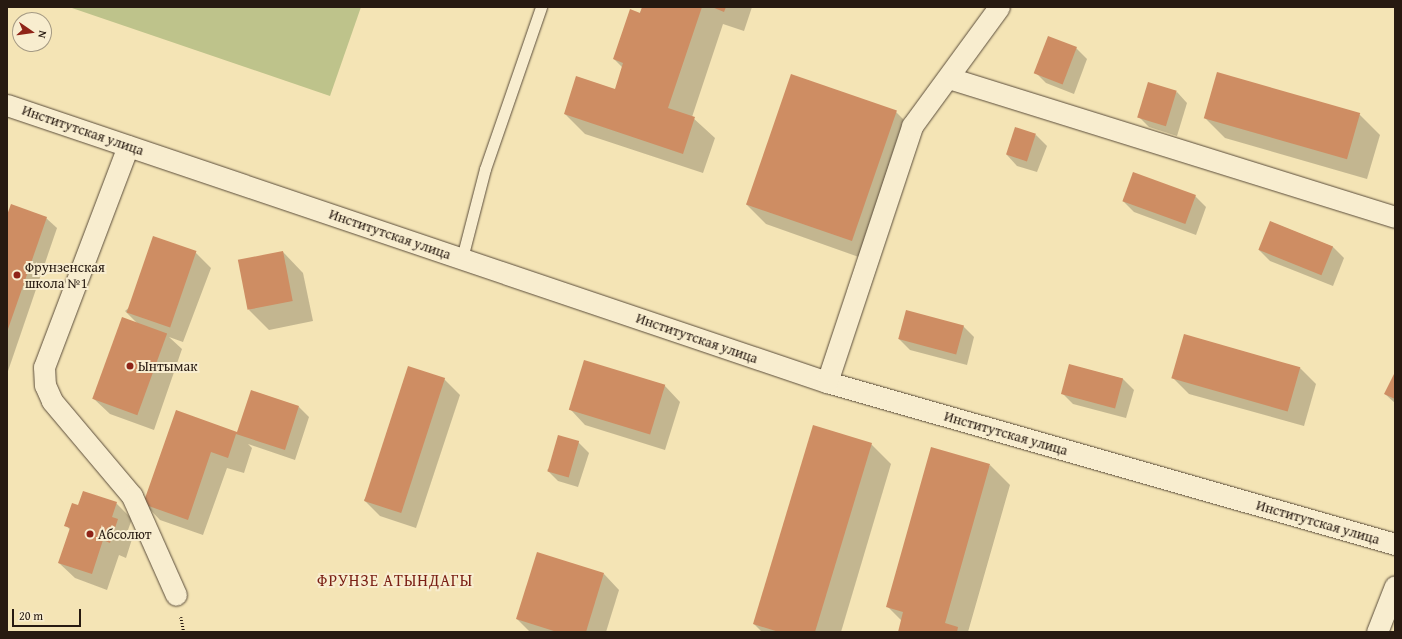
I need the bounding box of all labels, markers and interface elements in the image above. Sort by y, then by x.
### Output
north arrow [12,12,52,52]
text: N [34,29,51,40]
street label: Институтская улица [20,101,146,159]
street label: Институтская улица [327,205,453,263]
place label: Фрунзенская школа №1 [25,259,105,292]
marker: Фрунзенская школа №1 [12,270,22,280]
street label: Институтская улица [634,309,760,367]
place label: Ынтымак [138,358,198,374]
marker: Ынтымак [125,361,135,371]
street label: Институтская улица [942,407,1070,459]
street label: Институтская улица [1254,496,1382,548]
place label: Абсолют [98,526,152,542]
marker: Абсолют [85,529,95,539]
district label: ФРУНЗЕ АТЫНДАГЫ [317,570,473,590]
scale bar [14,601,83,627]
text: 20 m [19,607,43,624]

